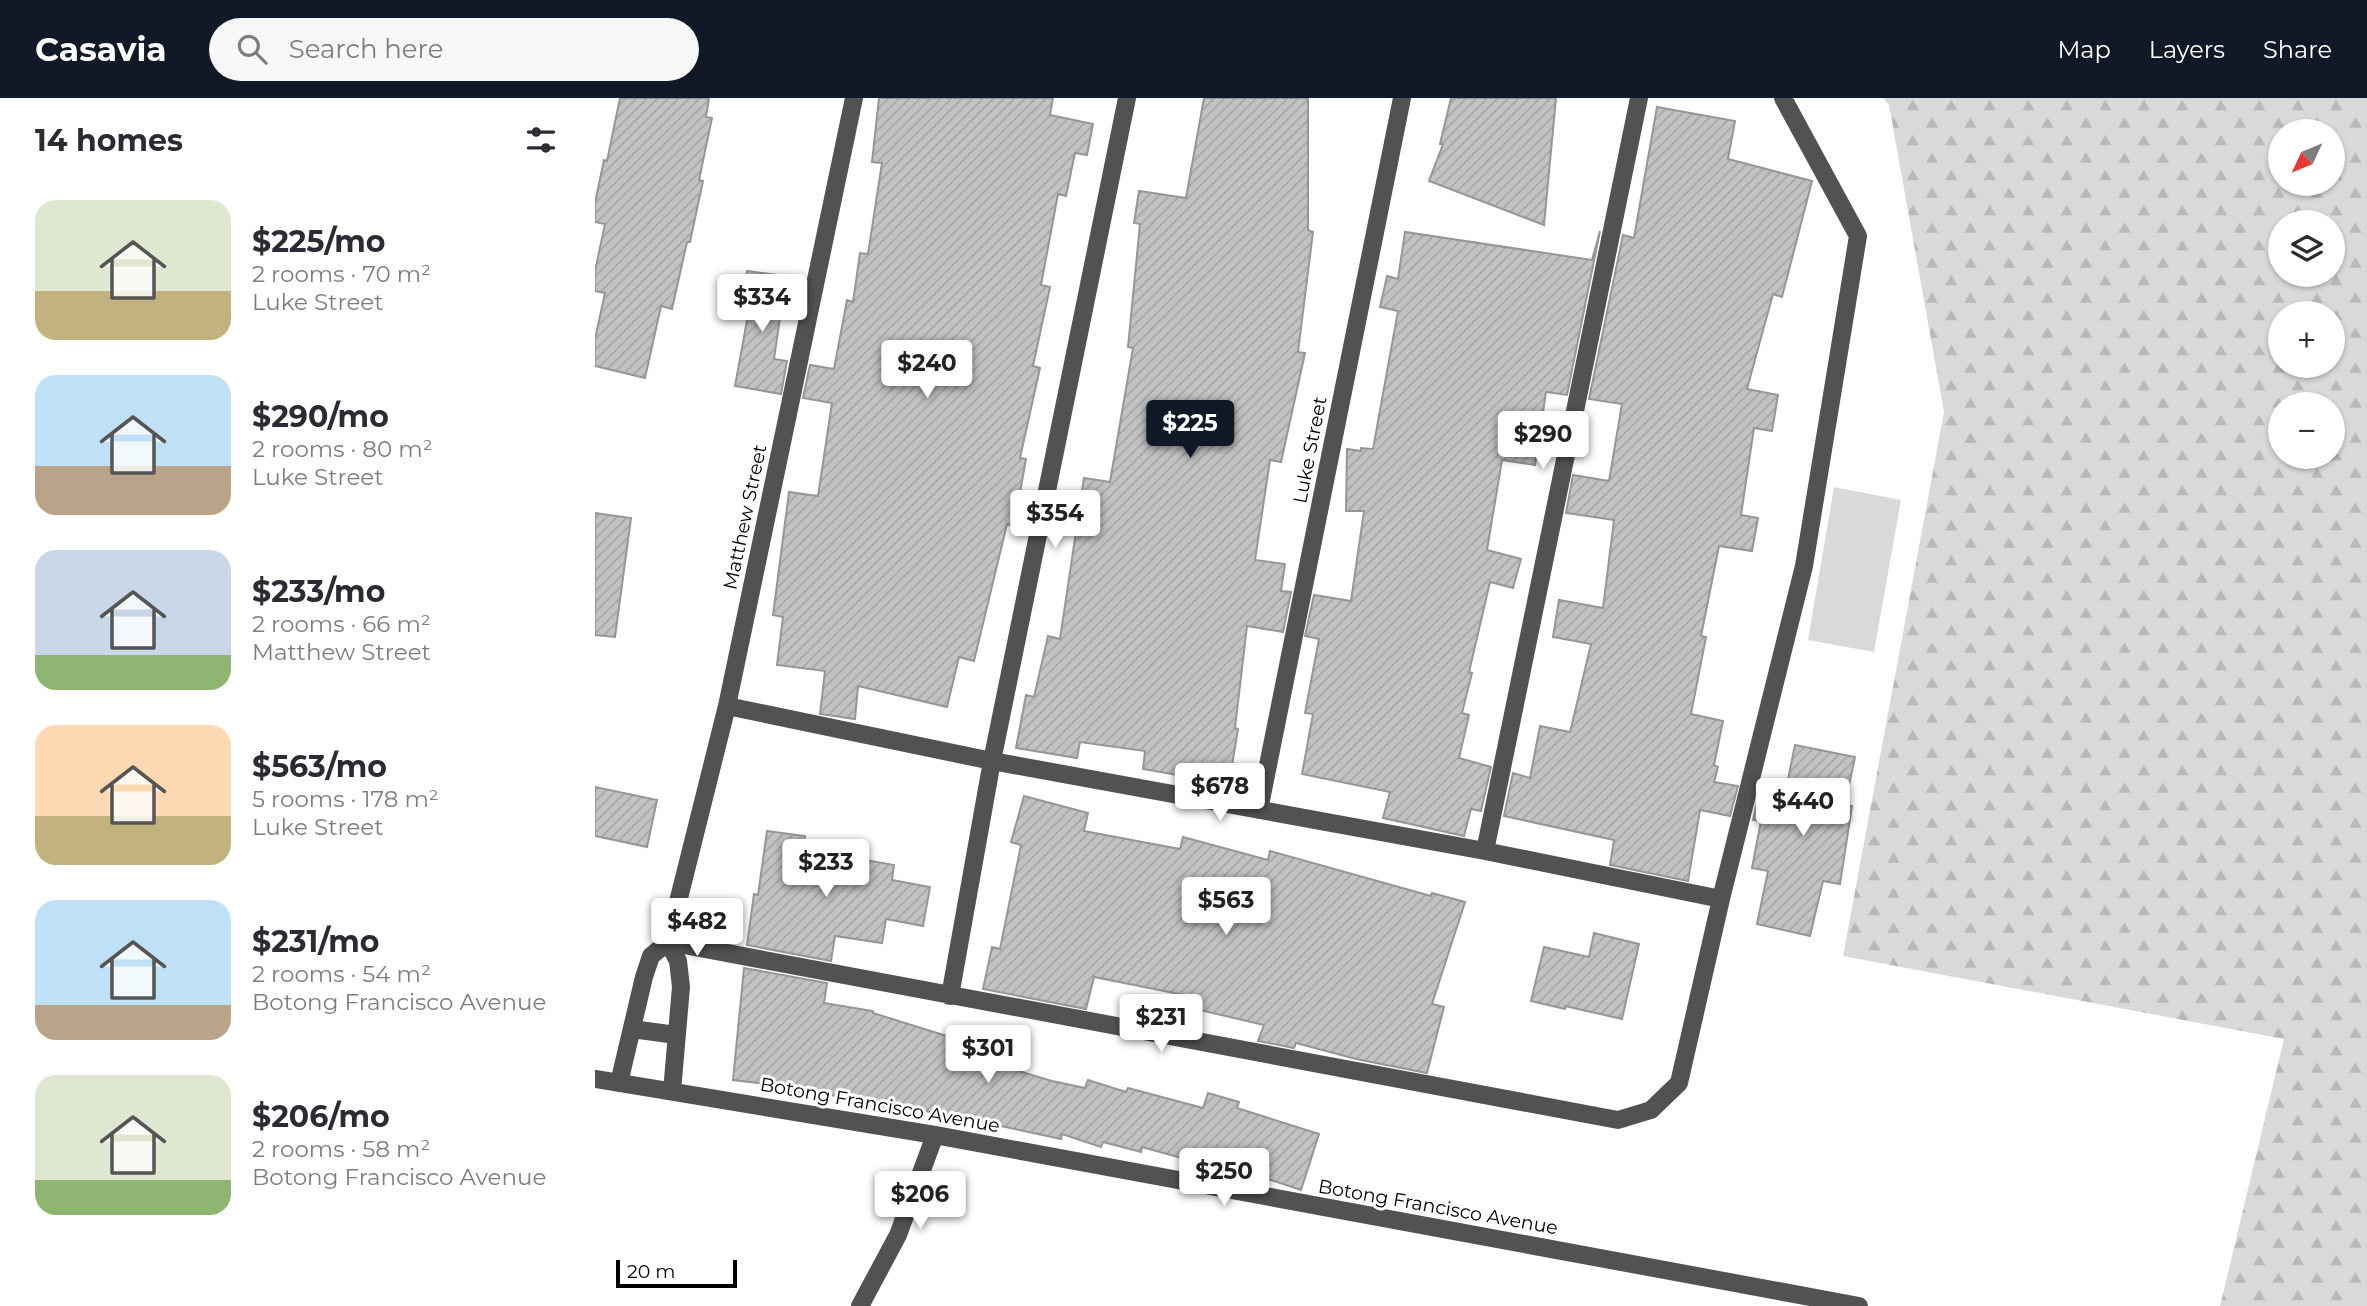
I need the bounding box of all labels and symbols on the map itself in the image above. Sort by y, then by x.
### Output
north arrow [2268,119,2345,196]
pin: $334 [721,274,803,334]
pin: $240 [886,341,968,400]
street label: Luke Street [1288,394,1332,506]
pin: $225 [1149,400,1231,460]
pin: $290 [1502,412,1584,471]
street label: Matthew Street [718,442,772,592]
pin: $354 [1014,490,1096,550]
pin: $678 [1179,764,1261,823]
pin: $440 [1762,778,1844,838]
pin: $233 [785,840,867,899]
pin: $563 [1185,878,1267,937]
pin: $482 [656,898,738,958]
pin: $231 [1120,995,1202,1054]
pin: $301 [947,1026,1029,1085]
street label: Botong Francisco Avenue [758,1073,1002,1137]
pin: $250 [1183,1148,1265,1208]
pin: $206 [879,1172,961,1231]
street label: Botong Francisco Avenue [1316,1175,1560,1239]
scale bar [616,1257,737,1289]

